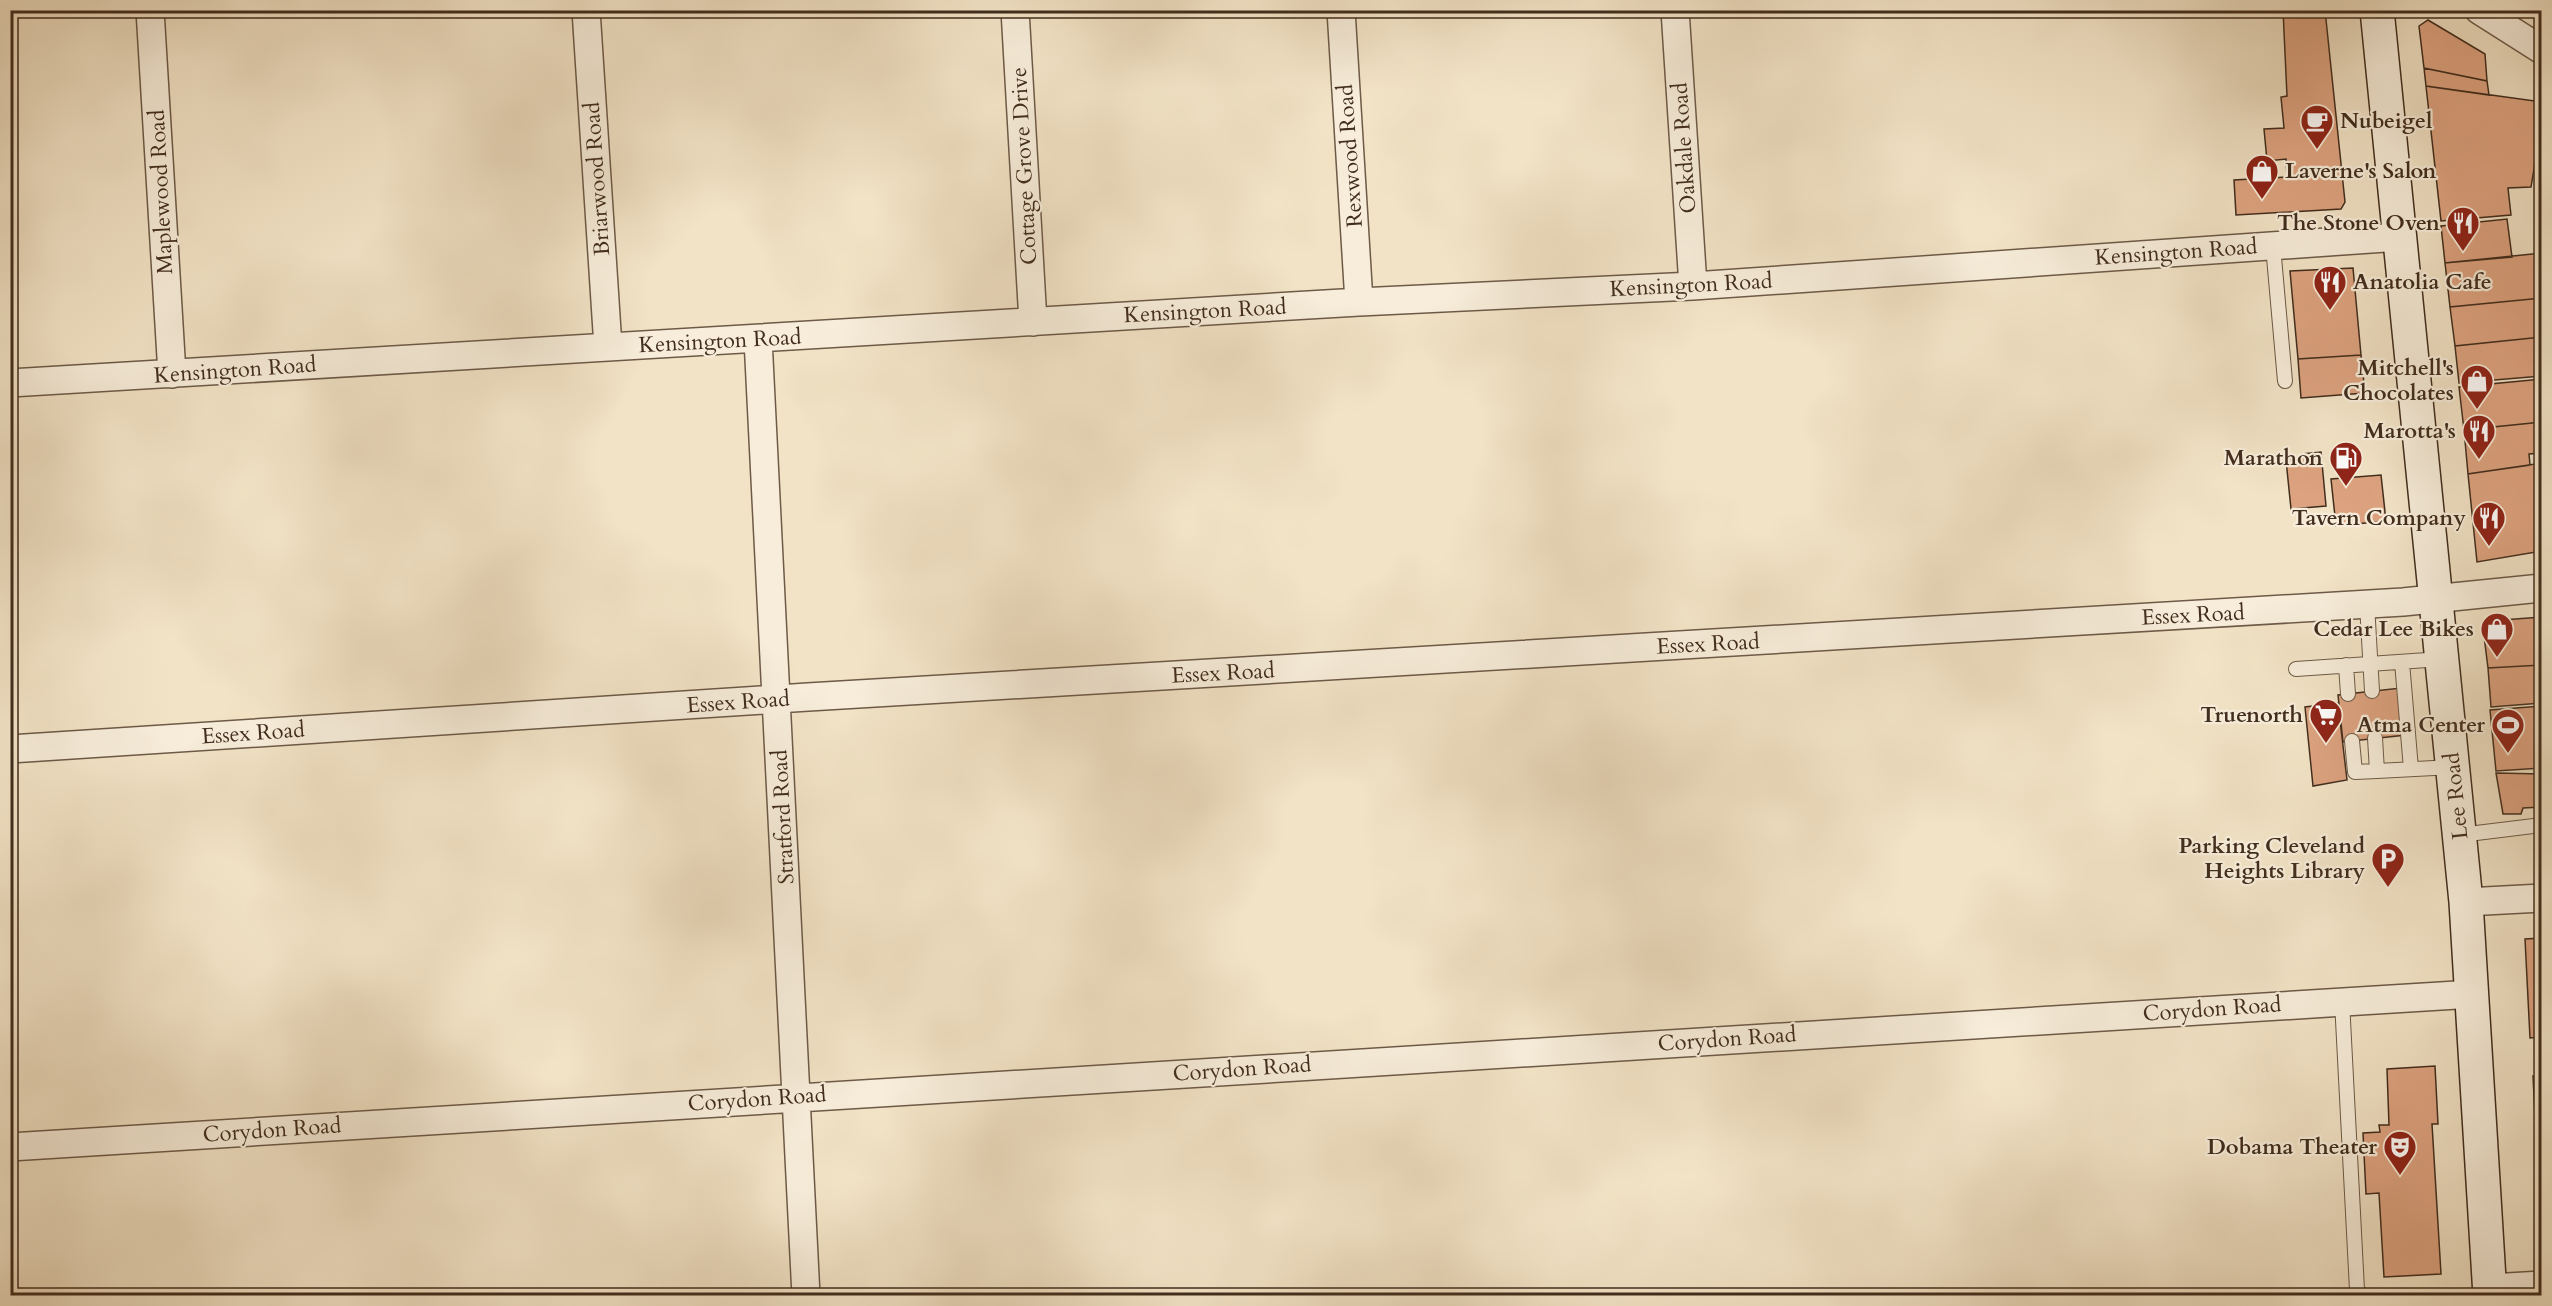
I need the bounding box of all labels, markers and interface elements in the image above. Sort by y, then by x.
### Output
street label: Cottage Grove Drive [1004,66,1044,266]
street label: Oakdale Road [1664,81,1704,215]
street label: Rexwood Road [1330,83,1370,229]
street label: Briarwood Road [577,101,617,257]
cafe icon: Nubeigel [2299,103,2335,150]
place label: Nubeigel [2340,106,2433,136]
street label: Maplewood Road [142,109,180,275]
shop icon: Laverne's Salon [2244,153,2280,200]
place label: Laverne's Salon [2285,156,2436,186]
restaurant icon: The Stone Oven [2445,205,2481,252]
place label: The Stone Oven [2277,208,2440,238]
street label: Kensington Road [2094,231,2259,273]
restaurant icon: Anatolia Cafe [2312,264,2348,311]
street label: Kensington Road [1609,266,1773,304]
place label: Anatolia Cafe [2353,267,2492,297]
street label: Kensington Road [1123,292,1287,330]
street label: Kensington Road [638,322,802,360]
street label: Kensington Road [153,349,318,391]
place label: Mitchell's Chocolates [2343,353,2454,408]
shop icon: Mitchell's Chocolates [2459,363,2495,410]
restaurant icon: Marotta's [2461,413,2497,460]
place label: Marotta's [2363,416,2456,446]
fuel station icon: Marathon [2328,440,2364,487]
place label: Marathon [2224,443,2323,473]
restaurant icon: Tavern Company [2471,500,2507,547]
place label: Tavern Company [2292,503,2466,533]
street label: Essex Road [2141,597,2246,633]
shop icon: Cedar Lee Bikes [2479,611,2515,658]
place label: Cedar Lee Bikes [2313,614,2474,644]
street label: Essex Road [1656,626,1761,662]
street label: Essex Road [1171,655,1276,691]
street label: Essex Road [685,683,791,721]
supermarket icon: Truenorth [2308,697,2344,744]
place label: Truenorth [2200,700,2303,730]
sports icon: Atma Center [2490,707,2526,754]
place label: Atma Center [2357,710,2485,740]
street label: Essex Road [200,714,306,752]
street label: Stratford Road [764,749,802,885]
street label: Lee Road [2436,751,2475,841]
place label: Parking Cleveland Heights Library [2179,831,2365,886]
parking icon: Parking Cleveland Heights Library [2370,841,2406,888]
street label: Corydon Road [2142,989,2283,1029]
street label: Corydon Road [1657,1019,1798,1059]
street label: Corydon Road [1172,1049,1313,1089]
street label: Corydon Road [687,1079,828,1119]
street label: Corydon Road [202,1110,343,1150]
theatre icon: Dobama Theater [2382,1129,2418,1176]
place label: Dobama Theater [2207,1132,2377,1162]

